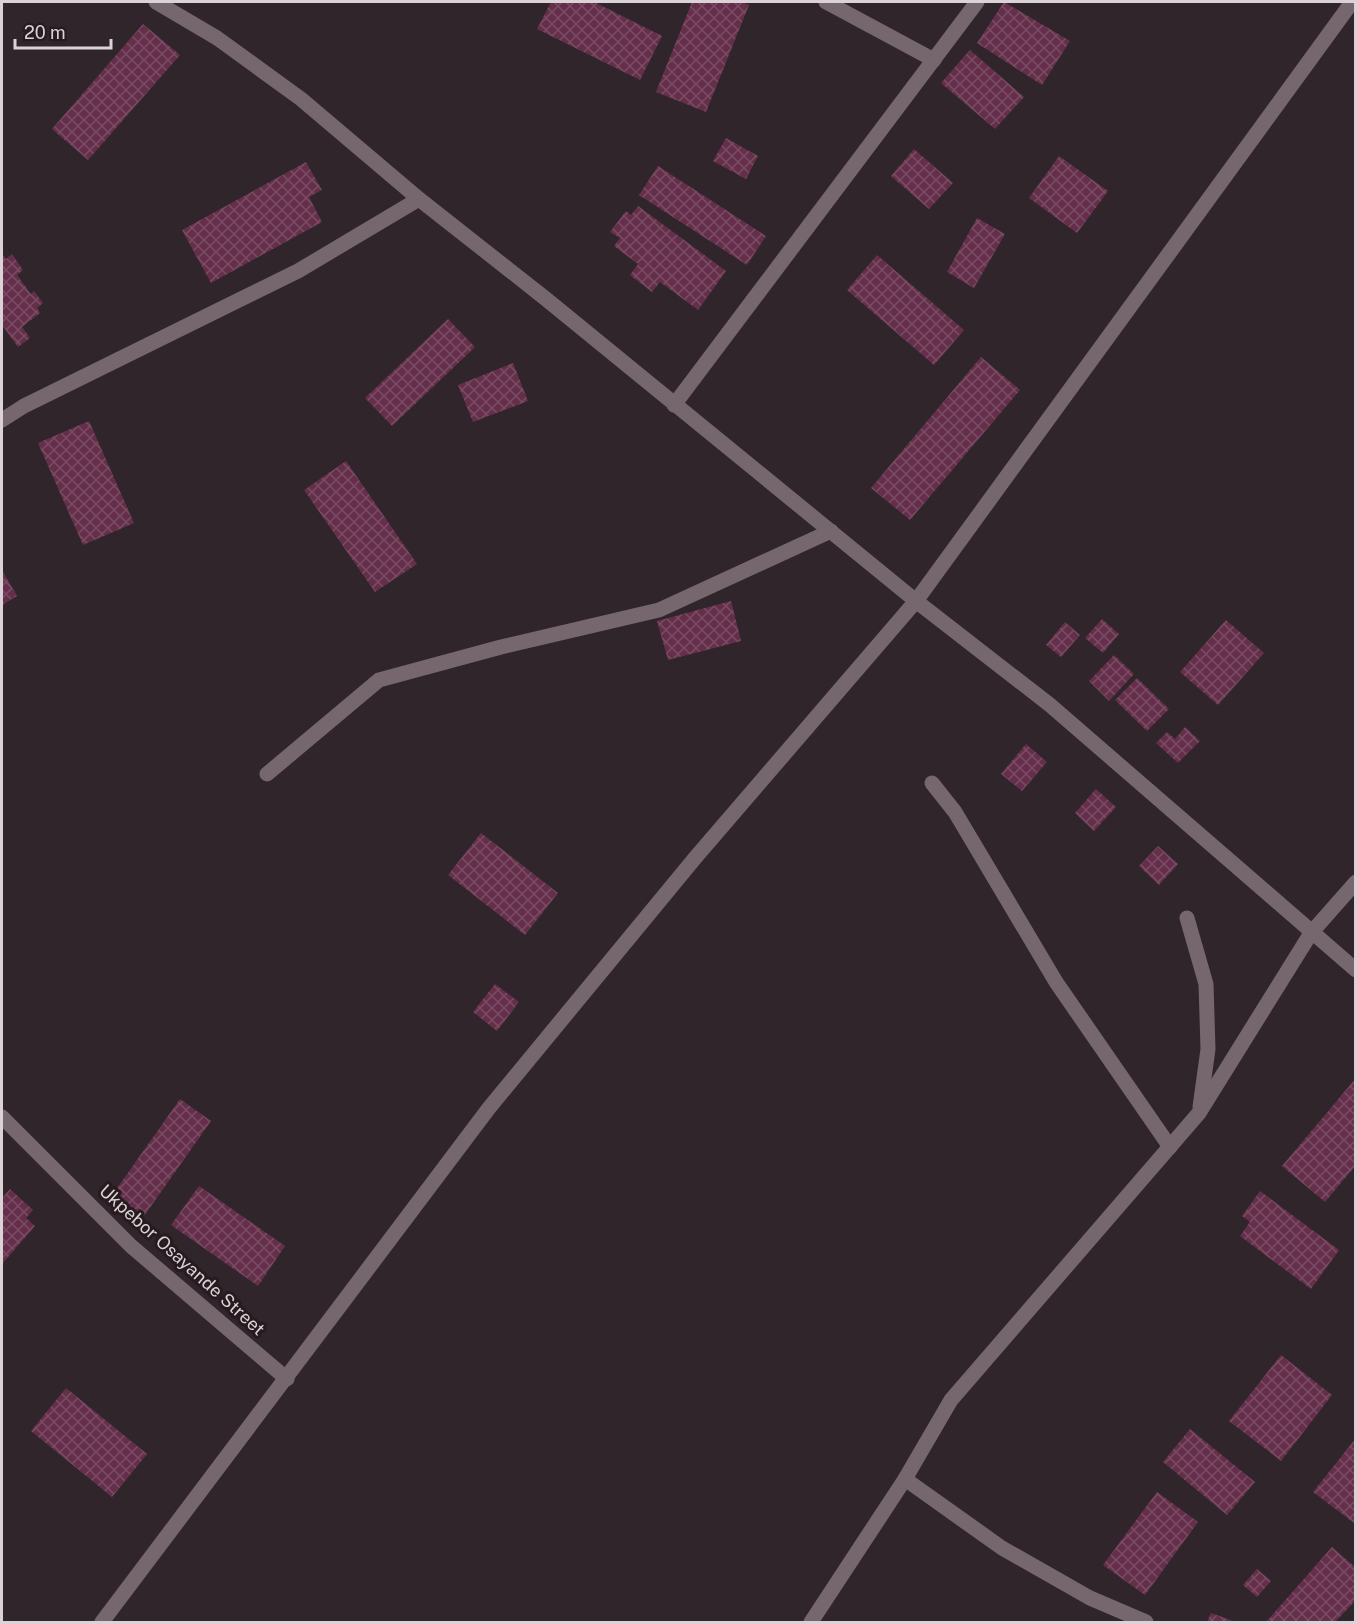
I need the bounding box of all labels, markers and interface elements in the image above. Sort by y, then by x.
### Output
scale bar [15,12,111,50]
text: 20 m [24,22,66,43]
street label: Ukpebor Osayande Street [95,1180,269,1339]

